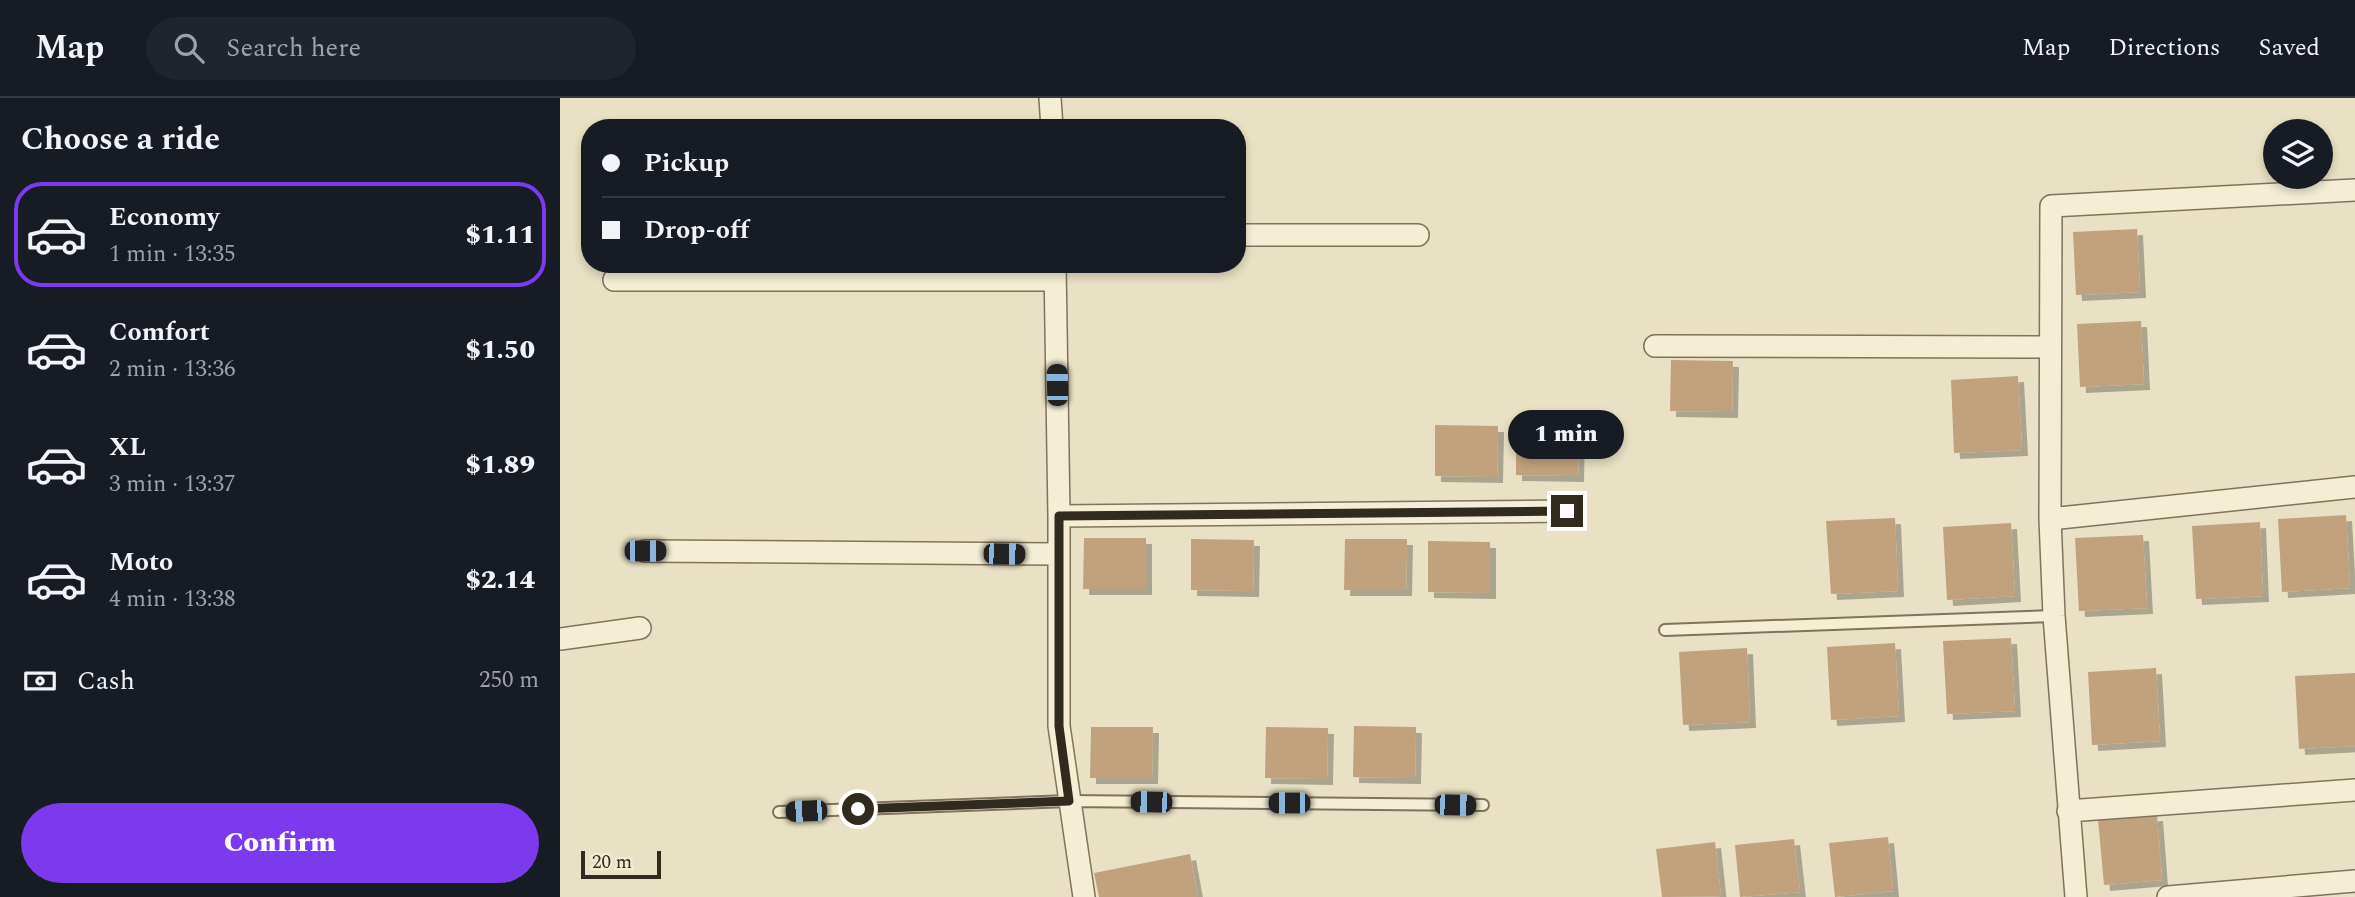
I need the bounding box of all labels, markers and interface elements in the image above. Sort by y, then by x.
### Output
search box [146,17,636,80]
text: Map [35,23,104,73]
text: Search here [226,28,361,68]
icon: search [170,29,208,67]
text: Map [2022,30,2070,66]
text: Directions [2108,30,2220,66]
text: Saved [2258,30,2320,66]
text: Choose a ride [21,115,220,164]
map controls [2263,119,2333,189]
button: layers [2263,119,2333,189]
text: Pickup [644,143,729,183]
text: Economy [109,197,219,237]
icon: car [25,203,88,266]
text: Drop-off [644,210,749,250]
text: $1.11 [465,215,535,255]
text: 1 min · 13:35 [109,237,236,272]
text: Comfort [109,312,210,352]
icon: car [25,318,88,381]
text: $1.50 [465,330,535,370]
text: 2 min · 13:36 [109,352,236,387]
car [1047,364,1068,406]
callout: 1 min [1509,410,1625,458]
text: 1 min [1534,417,1598,452]
text: XL [109,427,146,467]
icon: car [25,433,88,496]
text: $1.89 [465,445,535,485]
text: 3 min · 13:37 [109,467,236,502]
route end [1551,495,1583,527]
car [625,541,667,562]
text: Moto [109,542,173,582]
car [983,543,1026,565]
icon: car [25,548,88,611]
text: $2.14 [465,560,535,600]
text: 4 min · 13:38 [109,582,236,617]
text: Cash [77,661,135,701]
icon: cash [21,662,59,700]
text: 250 m [479,663,539,698]
car [1130,791,1173,813]
route start [842,793,874,825]
car [1269,793,1311,814]
car [1434,794,1477,816]
car [785,800,828,822]
button: Confirm [21,803,539,883]
scale bar [581,848,662,880]
text: 20 m [592,848,632,877]

